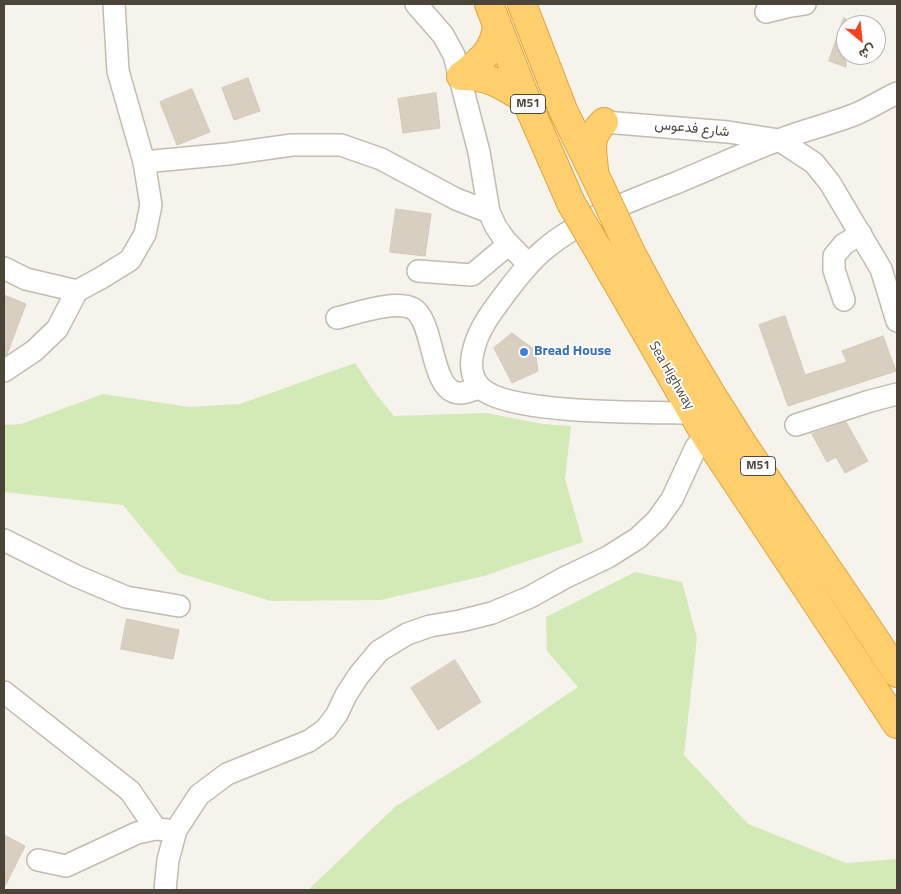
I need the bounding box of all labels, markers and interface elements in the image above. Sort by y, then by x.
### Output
north arrow [836,15,886,65]
text: ش [855,40,880,66]
road number: M51 [510,95,546,114]
street label: شارع فدعوس [654,117,730,141]
street label: Sea Highway [645,339,697,413]
place label: Bread House [534,344,611,360]
marker: Bread House [518,346,530,358]
road number: M51 [740,456,776,476]

